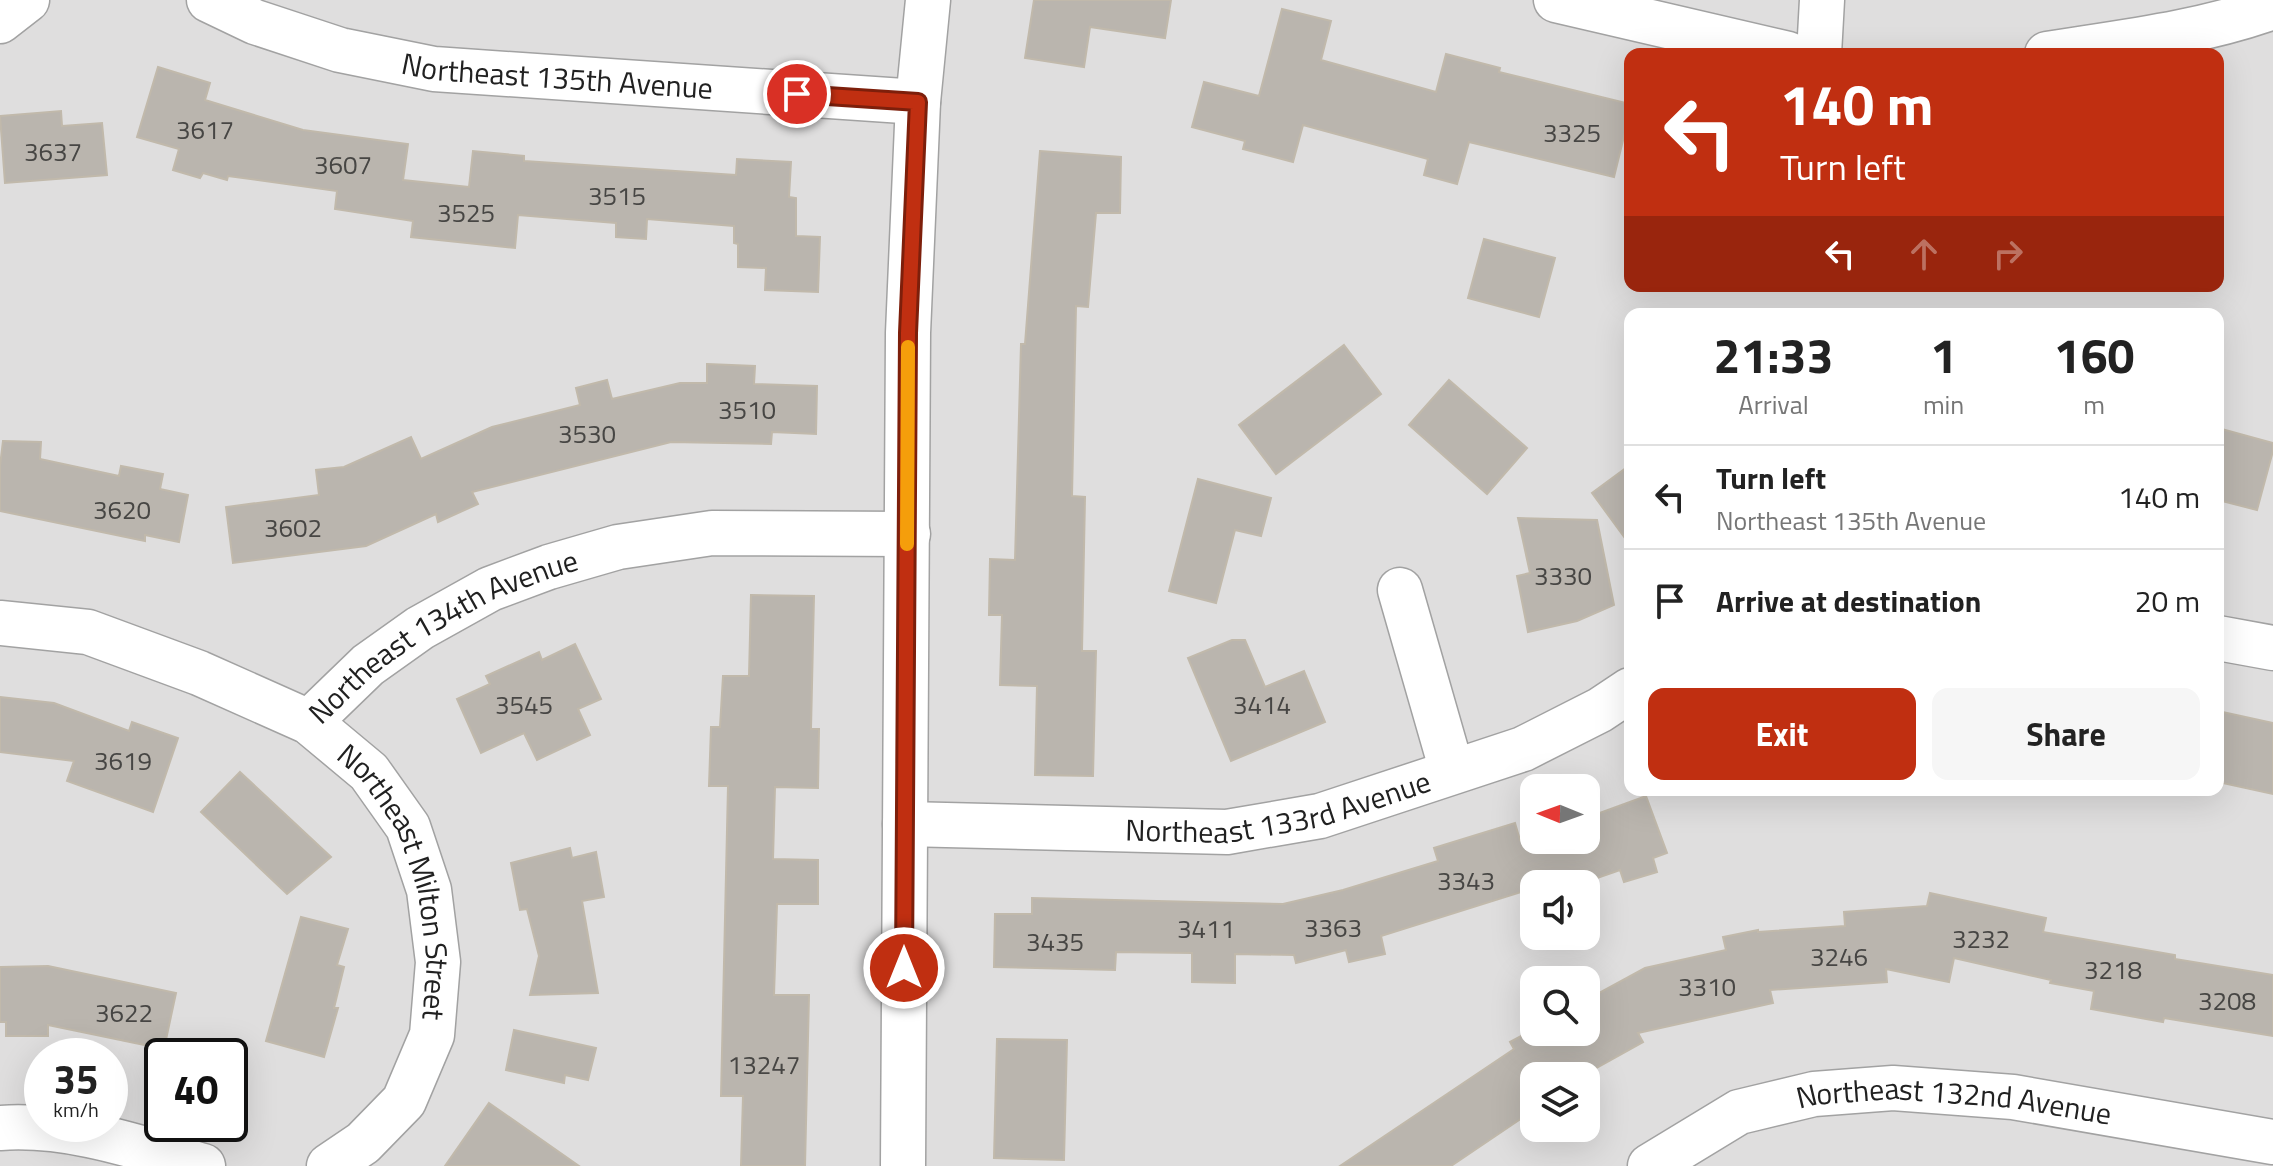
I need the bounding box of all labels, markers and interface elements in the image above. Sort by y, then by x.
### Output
street label: Northeast 135th Avenue [398,40,714,111]
pin [763,60,831,128]
text: 140 m [1780,62,1933,147]
icon: arrive [775,72,819,116]
icon: left [1648,80,1752,184]
house number: 3617 [176,110,234,149]
house number: 3325 [1543,113,1601,152]
house number: 3637 [24,132,82,171]
text: Turn left [1780,139,1906,194]
house number: 3607 [314,145,372,184]
house number: 3515 [588,176,646,215]
house number: 3525 [437,193,495,232]
icon: left [1818,232,1862,276]
icon: ahead [1902,232,1946,276]
icon: right [1986,232,2030,276]
text: 21:33 [1714,319,1833,392]
text: 1 [1930,319,1957,392]
text: 160 [2054,319,2134,392]
text: Arrival [1738,385,1809,424]
text: min [1923,385,1964,424]
text: m [2083,385,2105,424]
house number: 3510 [718,390,776,429]
house number: 3530 [558,414,616,453]
text: Turn left [1716,455,1826,501]
text: 140 m [2118,474,2200,520]
icon: left [1648,475,1692,519]
house number: 3620 [93,490,151,529]
text: Northeast 135th Avenue [1716,501,1986,540]
house number: 3602 [264,508,322,547]
street label: Northeast 134th Avenue [297,537,583,734]
house number: 3330 [1534,556,1592,595]
text: Arrive at destination [1716,578,1981,624]
text: 20 m [2135,578,2200,624]
icon: arrive [1648,579,1692,623]
house number: 3545 [495,685,553,724]
house number: 3414 [1233,685,1291,724]
button: Exit [1648,688,1916,780]
button: Share [1932,688,2200,780]
street label: Northeast Milton Street [327,732,461,1022]
house number: 3619 [94,741,152,780]
street label: Northeast 133rd Avenue [1125,758,1437,855]
north arrow [1520,774,1600,854]
map controls [1520,774,1600,1142]
house number: 3343 [1437,861,1495,900]
button: sound [1520,870,1600,950]
house number: 3363 [1304,908,1362,947]
house number: 3411 [1177,909,1235,948]
house number: 3232 [1952,919,2010,958]
house number: 3435 [1026,922,1084,961]
position arrow [862,926,946,1010]
house number: 3246 [1810,937,1868,976]
house number: 3218 [2084,950,2142,989]
button: search [1520,966,1600,1046]
house number: 3310 [1678,967,1736,1006]
house number: 3208 [2198,981,2256,1020]
house number: 3622 [95,993,153,1032]
speed limit sign: 40 [144,1038,248,1142]
house number: 13247 [728,1045,800,1084]
text: 35 [54,1049,98,1110]
button: layers [1520,1062,1600,1142]
street label: Northeast 132nd Avenue [1791,1065,2115,1137]
text: km/h [53,1094,99,1125]

